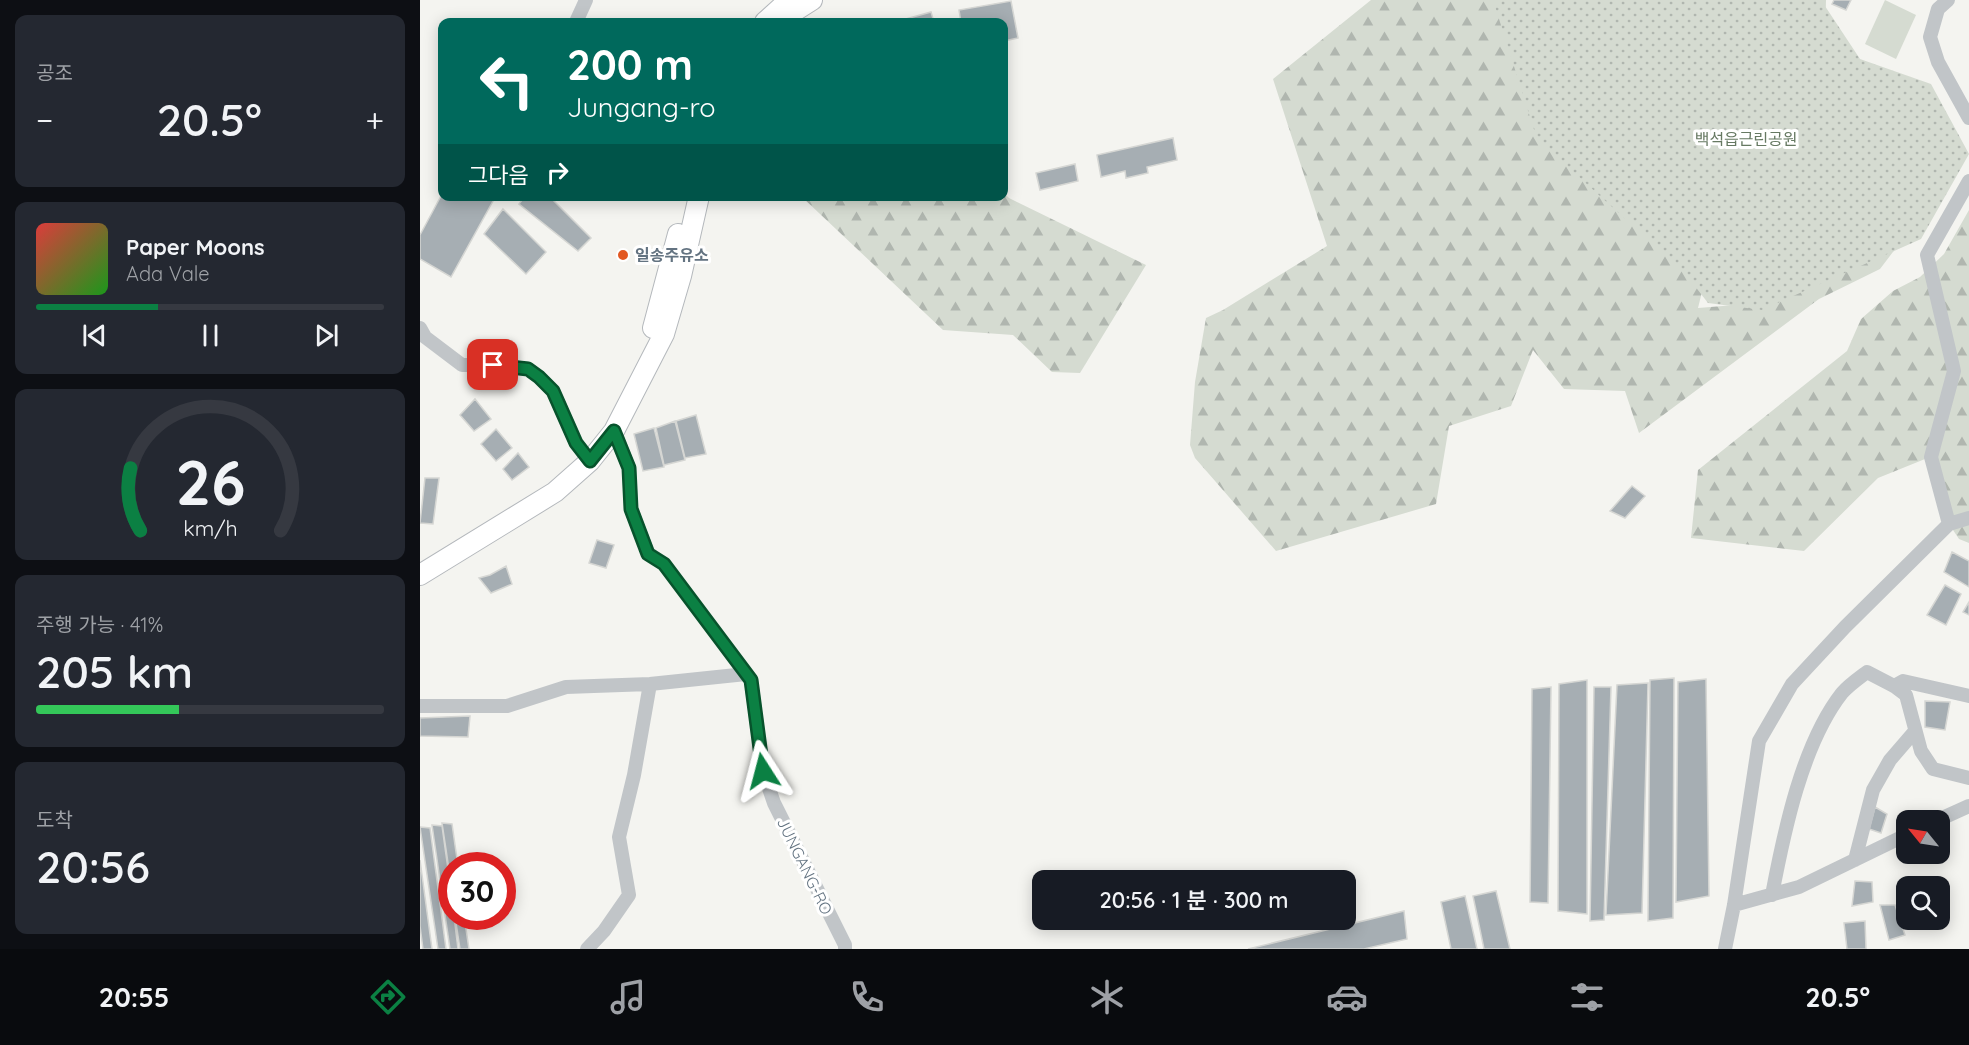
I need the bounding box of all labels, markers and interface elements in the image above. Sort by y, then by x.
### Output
text: 200 m [567,38,693,91]
icon: left [468,42,546,120]
text: 공조 [36,60,73,85]
text: Jungang-ro [567,90,716,124]
text: 20.5° [157,91,262,147]
text: − [36,99,53,140]
text: + [365,99,384,140]
park label: 백석읍근린공원 [1694,129,1798,149]
icon: right [541,156,574,189]
text: 그다음 [468,161,529,189]
text: Paper Moons [126,233,265,261]
place label: 일송주유소 [635,245,709,265]
marker: 일송주유소 [616,248,630,262]
text: Ada Vale [126,261,210,286]
icon: previous [78,319,111,352]
icon: pause [194,319,227,352]
icon: next [310,319,343,352]
pin [467,339,518,390]
icon: arrive [476,348,509,381]
text: 26 [175,444,245,522]
text: km/h [183,516,237,542]
text: 주행 가능 · 41% [36,612,163,637]
text: 205 km [36,643,193,699]
position arrow [731,739,795,803]
text: 도착 [36,807,73,832]
north arrow [1896,810,1950,864]
map controls [1896,810,1950,930]
street label: JUNGANG-RO [773,814,837,918]
text: 20:56 [36,838,150,894]
speed limit sign: 30 [438,852,516,930]
button: search [1896,876,1950,930]
text: 20:56 · 1 분 · 300 m [1099,886,1289,914]
icon: directions [367,976,409,1018]
icon: music [607,976,649,1018]
icon: phone [846,976,888,1018]
icon: climate [1086,976,1128,1018]
icon: car [1326,976,1368,1018]
icon: filters [1566,976,1608,1018]
text: 20:55 [99,980,169,1014]
text: 20.5° [1805,980,1870,1014]

